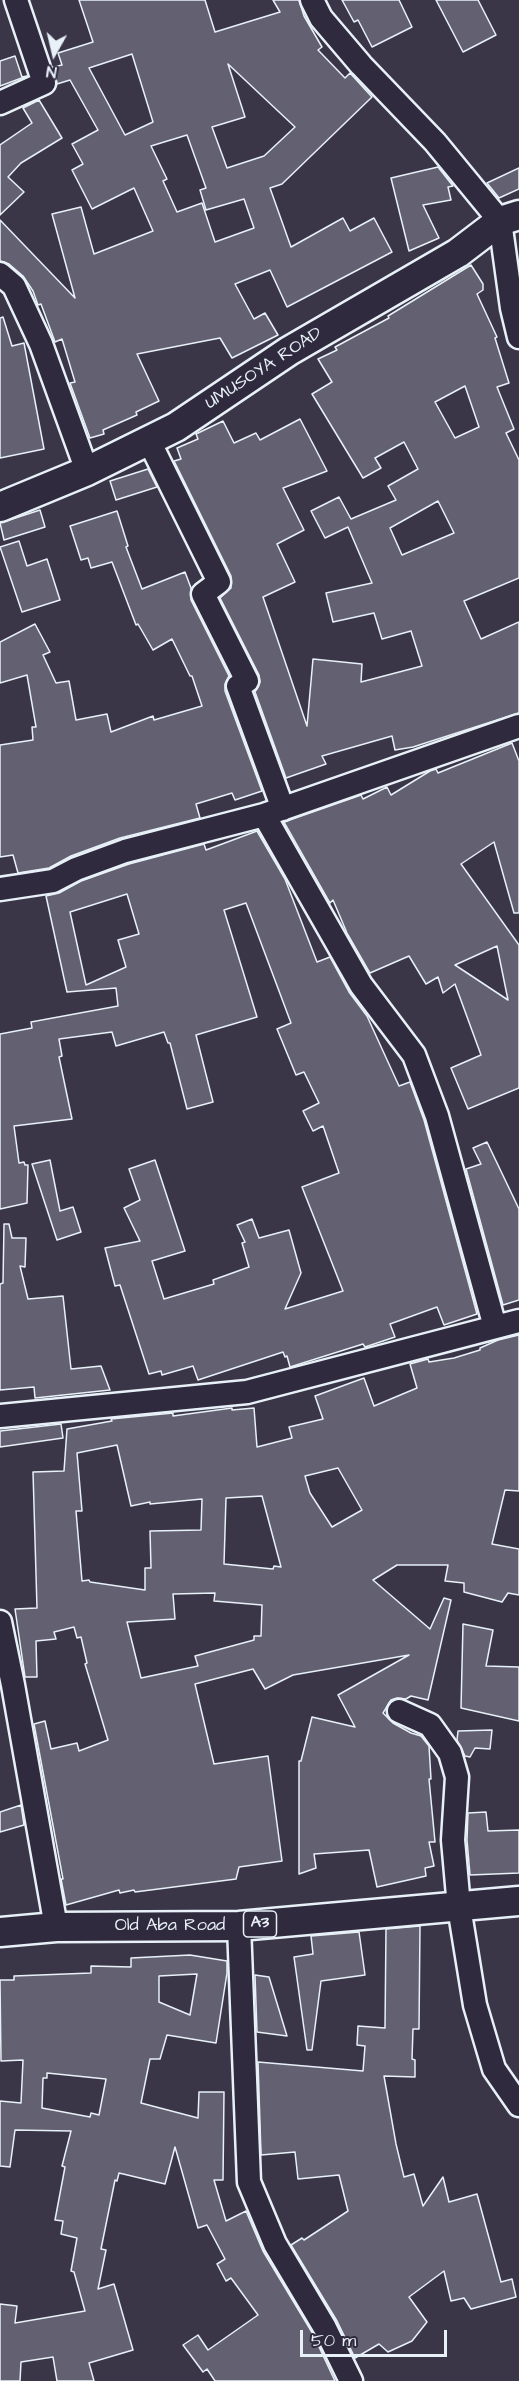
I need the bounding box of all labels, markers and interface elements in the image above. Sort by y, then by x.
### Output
north arrow [24,24,84,84]
text: N [45,60,58,83]
street label: UMUSOYA ROAD [201,323,327,415]
road number: A3 [244,1911,276,1937]
street label: Old Aba Road [115,1915,225,1937]
scale bar [303,2318,450,2356]
text: 50 m [311,2328,356,2353]

